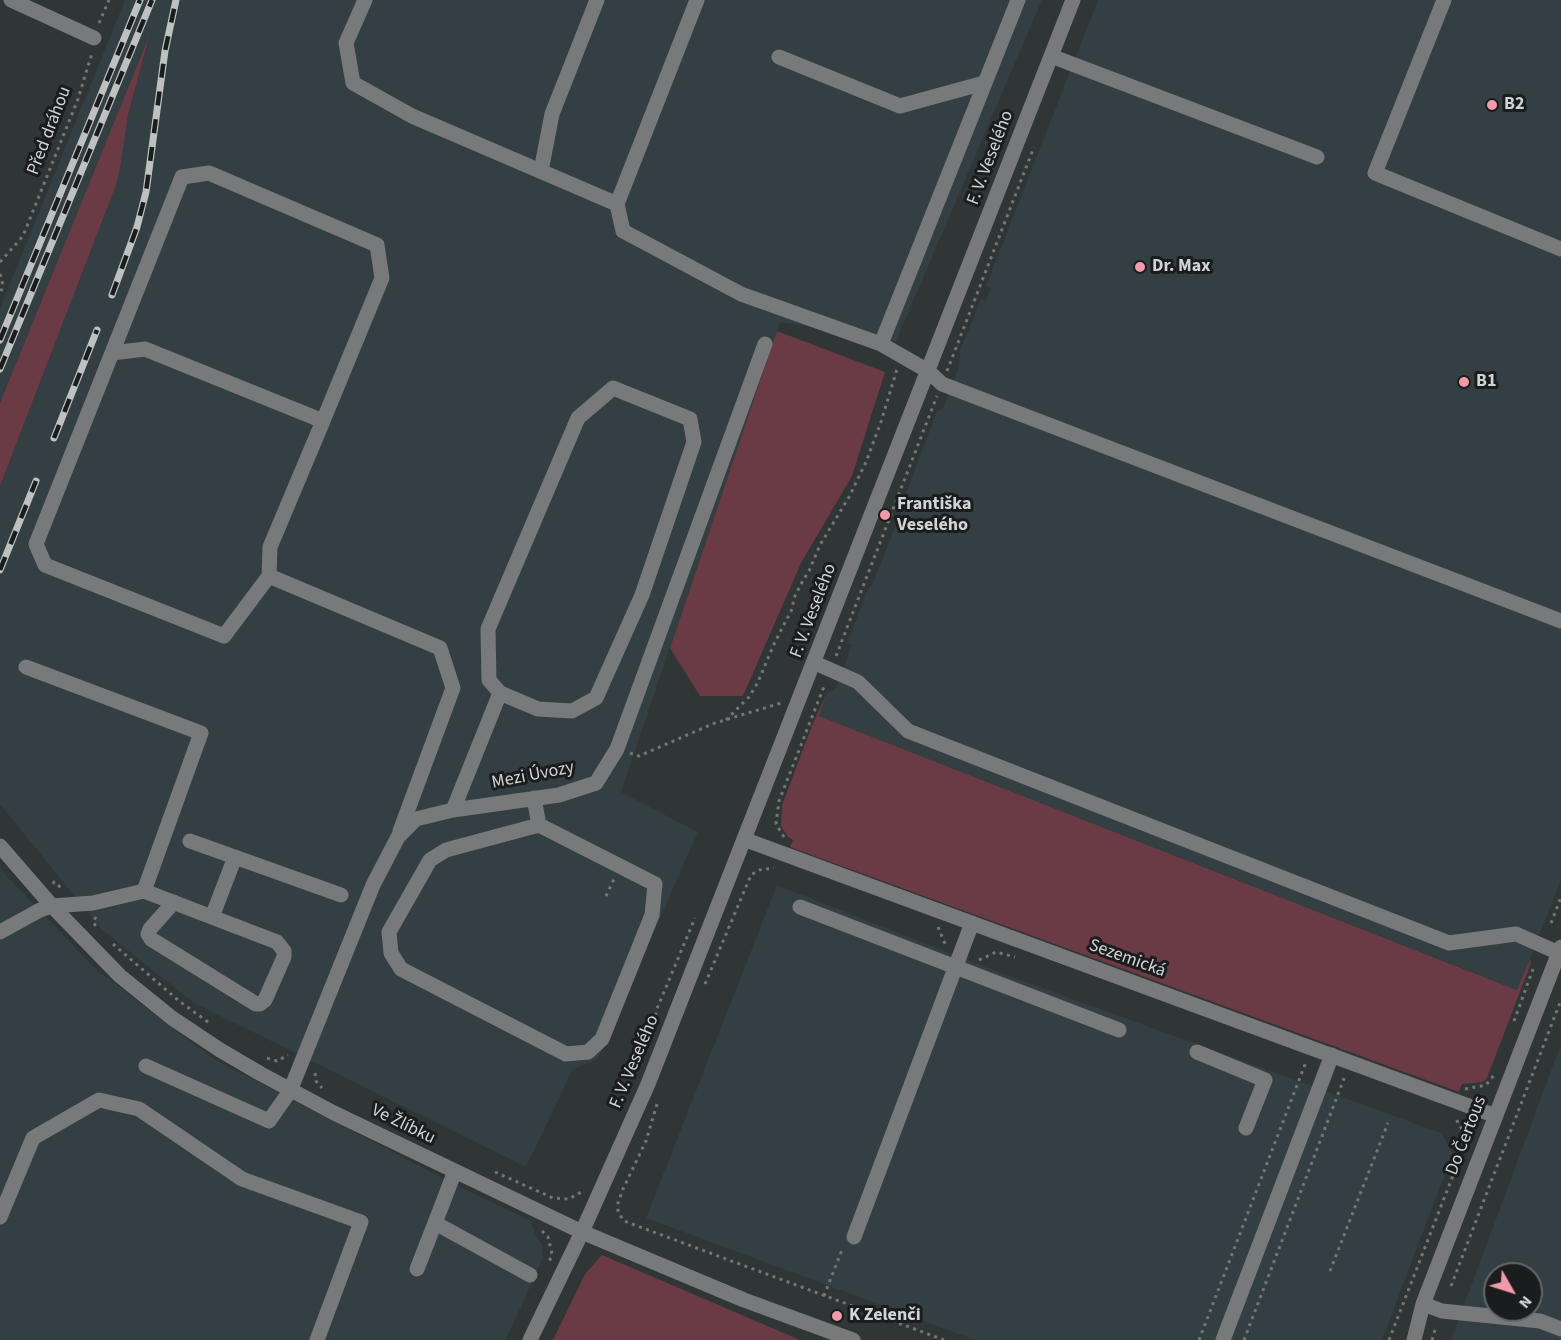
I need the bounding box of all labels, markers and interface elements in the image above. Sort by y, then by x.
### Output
street label: Před dráhou [23,84,77,178]
place label: B2 [1504,94,1524,116]
marker: B2 [1485,98,1499,112]
street label: F. V. Veselého [963,108,1019,208]
place label: Dr. Max [1152,256,1210,278]
marker: Dr. Max [1133,260,1147,274]
place label: B1 [1476,371,1496,393]
marker: B1 [1457,375,1471,389]
place label: Františka Veselého [897,494,972,536]
marker: Františka Veselého [878,508,892,522]
street label: F. V. Veselého [786,561,842,661]
street label: Mezi Úvozy [490,757,576,795]
street label: Sezemická [1086,935,1168,983]
street label: F. V. Veselého [606,1012,664,1112]
street label: Do Čertous [1442,1093,1492,1179]
street label: Ve Žlíbku [367,1100,439,1150]
north arrow [1483,1262,1543,1322]
text: N [1514,1291,1537,1313]
place label: K Zelenči [849,1305,921,1327]
marker: K Zelenči [830,1309,844,1323]

